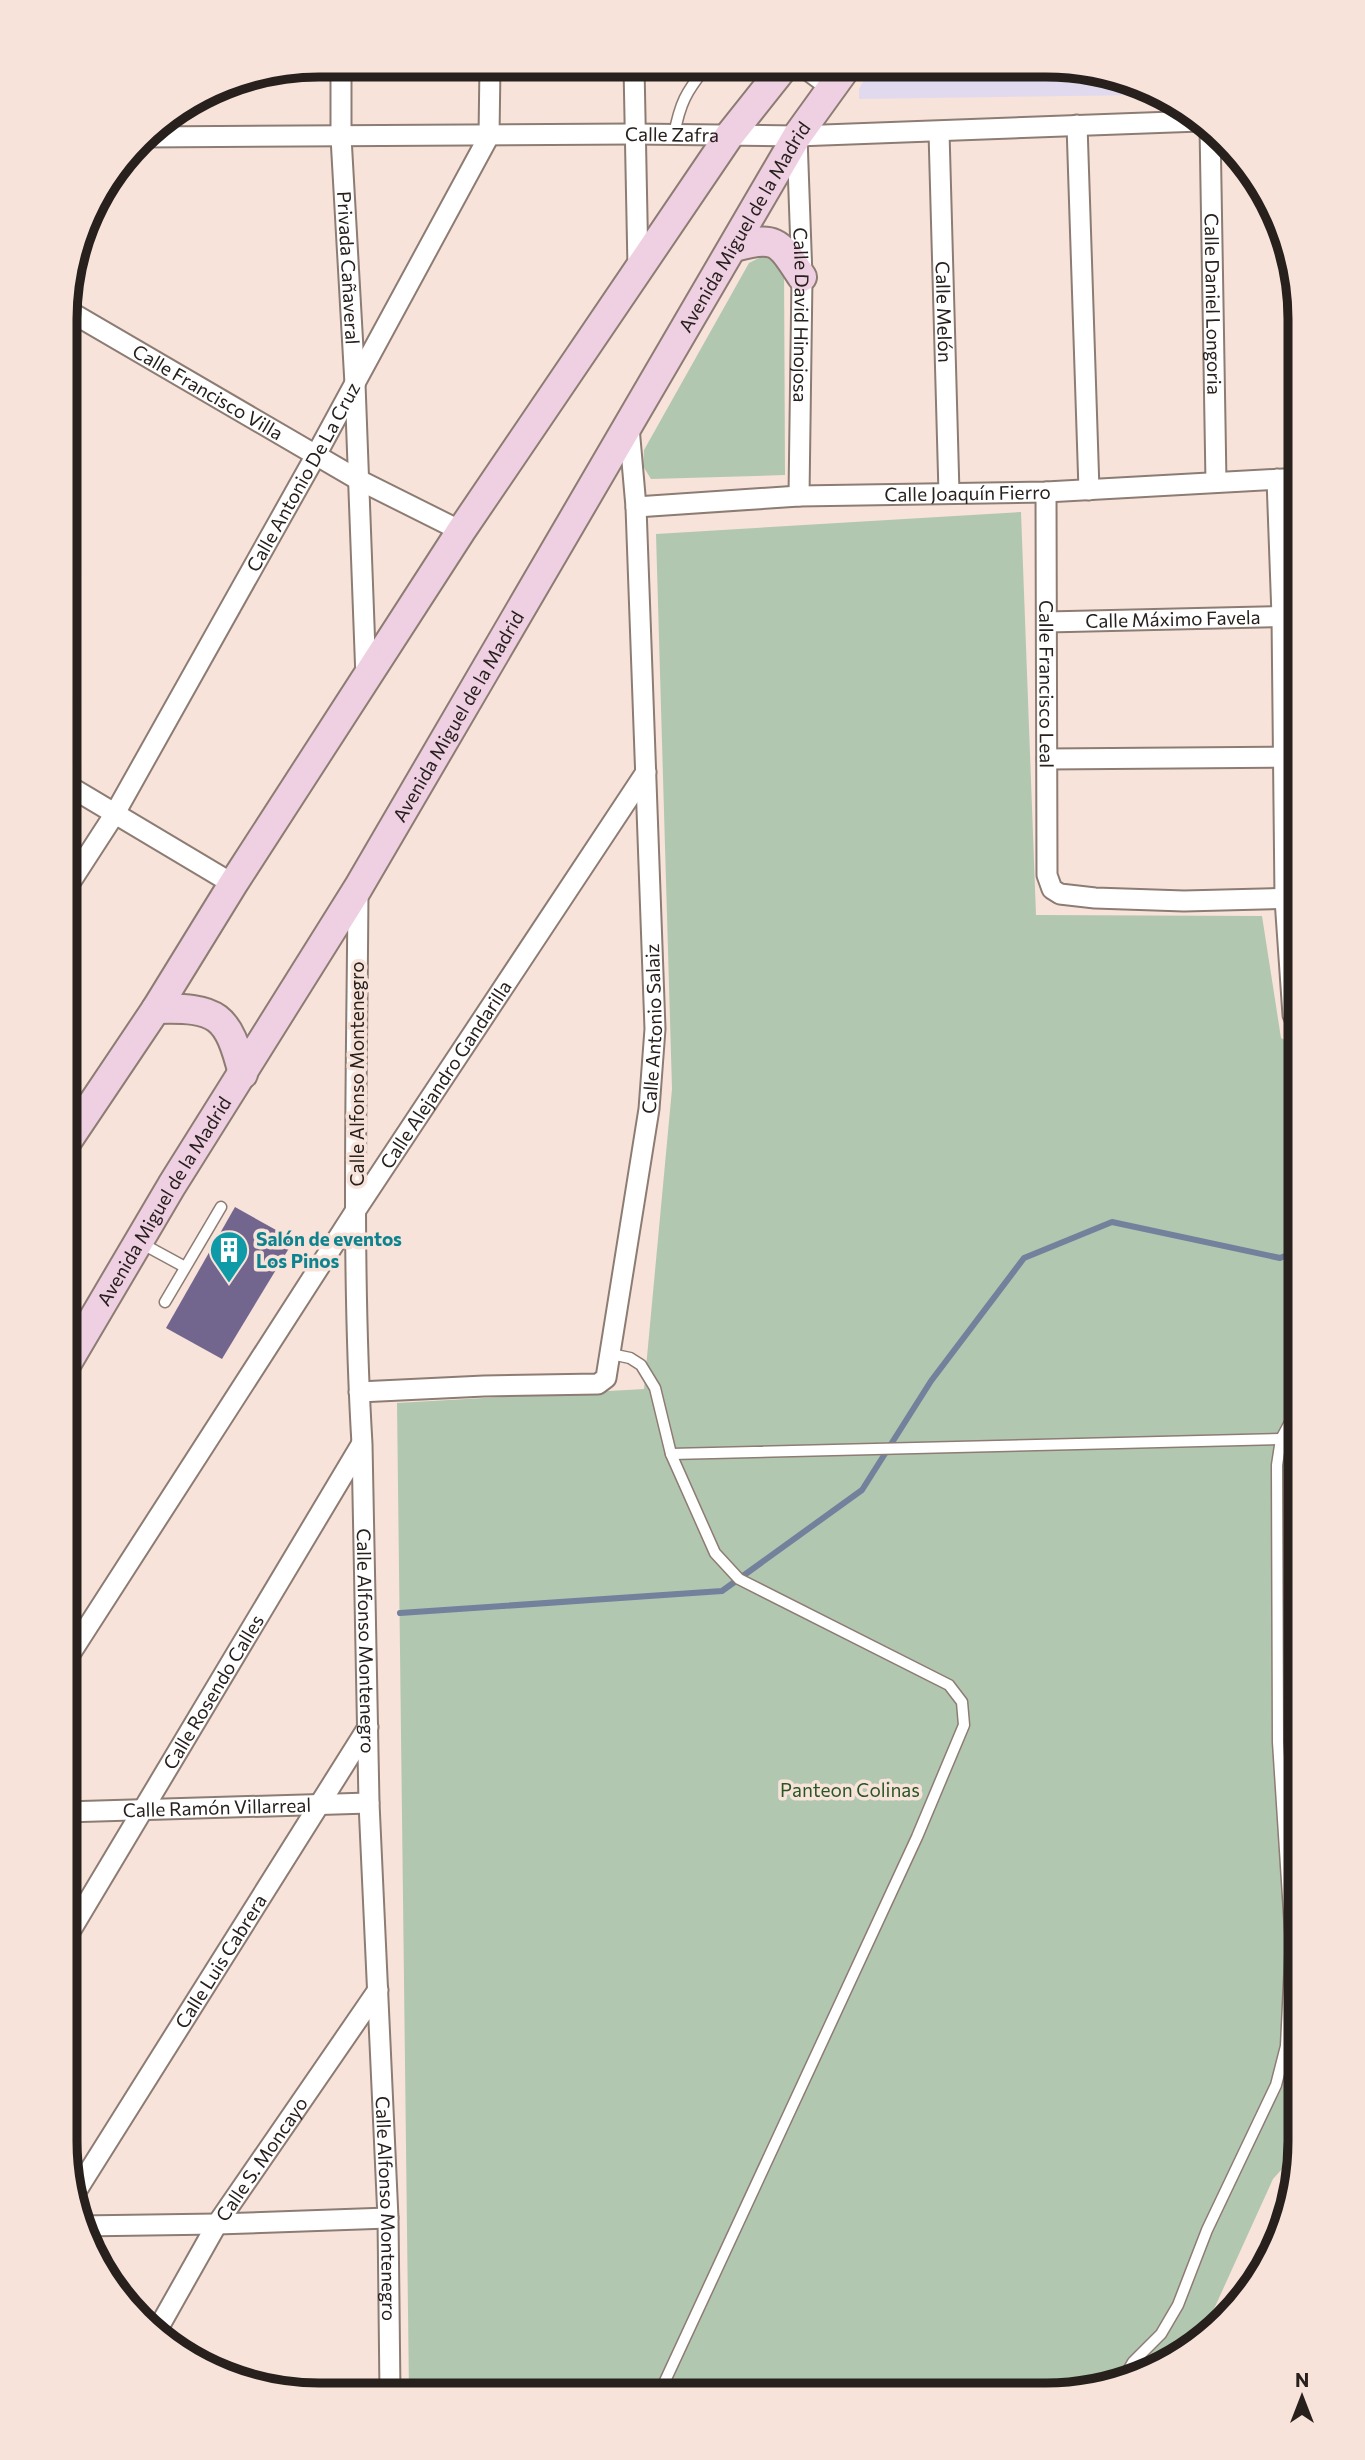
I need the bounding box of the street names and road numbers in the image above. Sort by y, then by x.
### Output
street label: Avenida Miguel de la Madrid [673,117,815,336]
street label: Calle Zafra [625,122,719,146]
street label: Privada Cañaveral [333,190,365,345]
street label: Calle Daniel Longoria [1200,213,1227,395]
street label: Calle David Hinojosa [789,227,814,403]
street label: Calle Melón [932,261,957,363]
street label: Calle Francisco Villa [129,339,287,444]
street label: Calle Antonio De La Cruz [241,378,364,575]
street label: Calle Joaquín Fierro [884,480,1051,506]
street label: Calle Francisco Leal [1035,600,1059,768]
street label: Calle Máximo Favela [1085,605,1261,632]
street label: Avenida Miguel de la Madrid [387,607,528,826]
street label: Calle Antonio Salaiz [637,943,666,1115]
street label: Calle Alfonso Montenegro [345,962,368,1187]
street label: Calle Alejandro Gandarilla [375,976,516,1173]
street label: Avenida Miguel de la Madrid [92,1092,236,1309]
street label: Calle Alfonso Montenegro [353,1528,380,1754]
street label: Calle Rosendo Calles [158,1610,268,1773]
street label: Calle Ramón Villarreal [122,1793,311,1821]
street label: Calle Luis Cabrera [170,1890,271,2032]
street label: Calle S. Moncayo [210,2092,312,2225]
street label: Calle Alfonso Montenegro [371,2095,401,2321]

